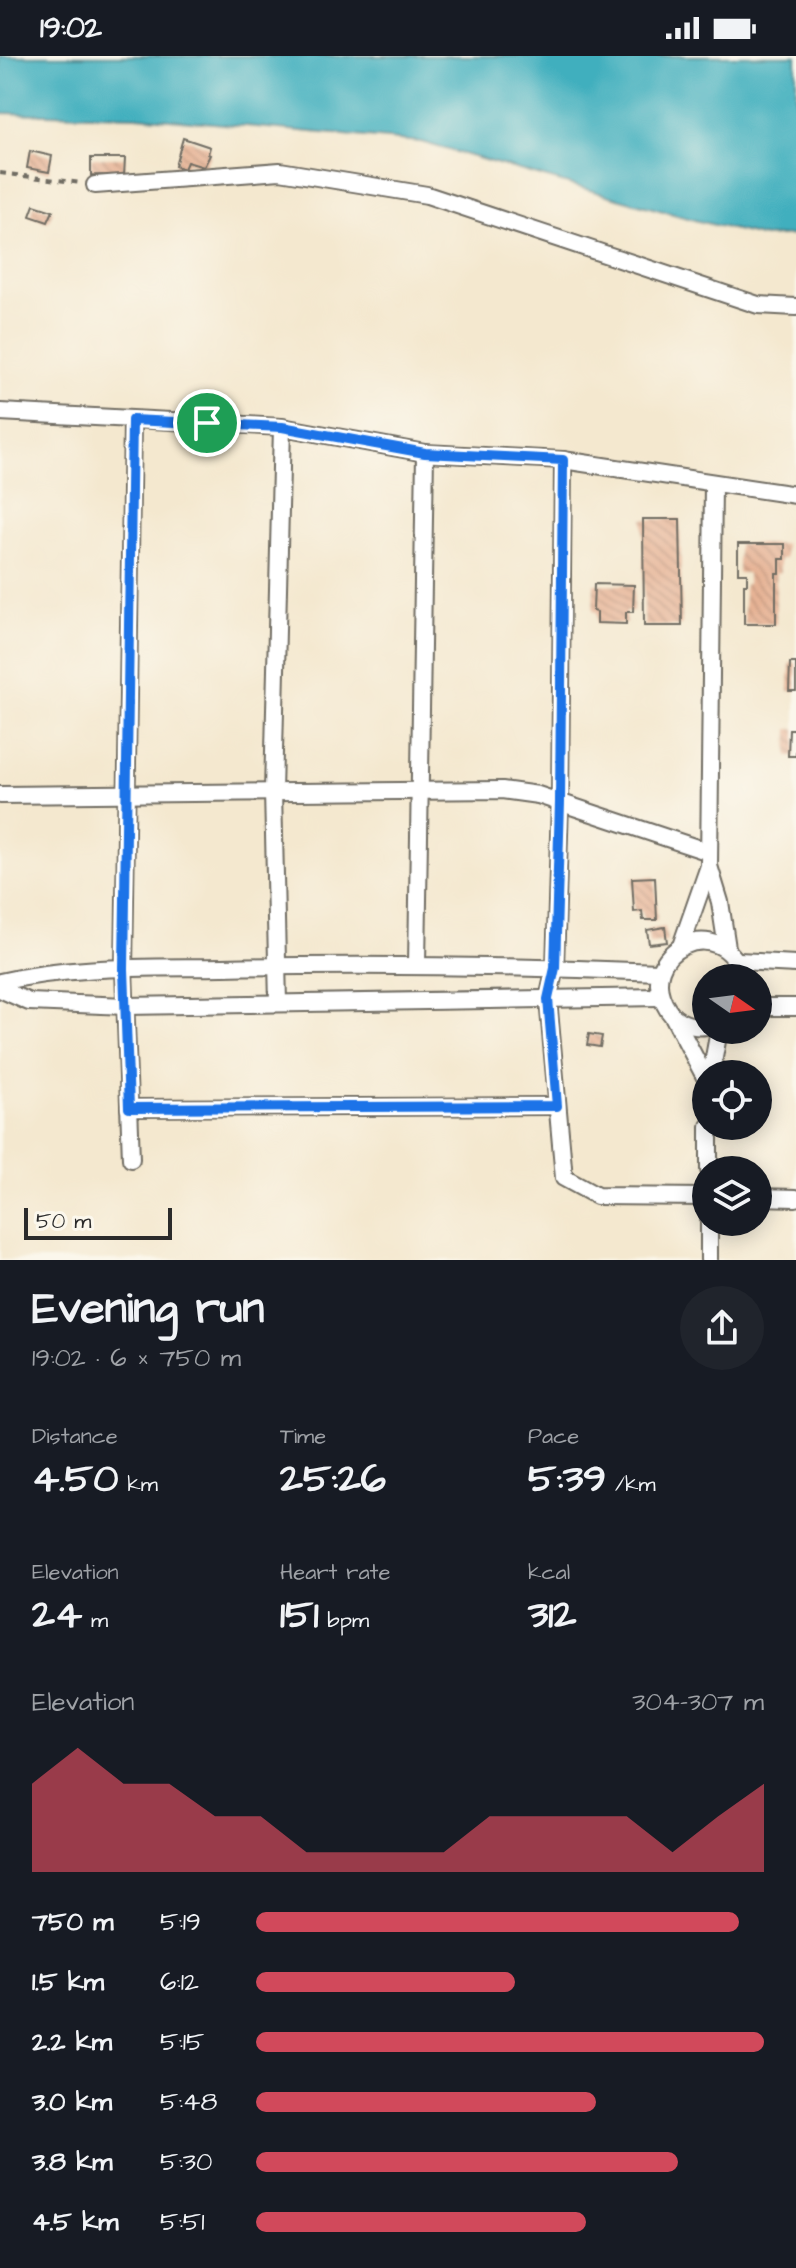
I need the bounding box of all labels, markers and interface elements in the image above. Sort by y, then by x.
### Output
text: 19:02 [40,7,102,49]
pin [173,389,241,457]
icon: arrive [185,401,229,445]
north arrow [692,964,772,1044]
map controls [692,964,772,1236]
button: locate [692,1060,772,1140]
button: layers [692,1156,772,1236]
scale bar [24,1204,172,1240]
text: 50 m [36,1206,91,1237]
text: Evening run [32,1279,264,1340]
button: share [680,1286,764,1370]
text: 19:02 · 6 × 750 m [32,1340,241,1376]
text: Distance [32,1421,118,1452]
text: Time [280,1421,326,1452]
text: Pace [528,1421,579,1452]
text: 4.50 [32,1452,118,1507]
text: 25:26 [280,1452,386,1507]
text: 5:39 [528,1452,606,1507]
text: km [118,1469,158,1500]
text: /km [606,1469,656,1500]
text: Elevation [32,1557,119,1588]
text: Heart rate [280,1557,390,1588]
text: kcal [528,1557,570,1588]
text: 24 [32,1588,82,1643]
text: 151 [280,1588,319,1643]
text: 312 [528,1588,576,1643]
text: m [82,1605,108,1636]
text: bpm [319,1605,369,1636]
text: Elevation [32,1684,134,1720]
text: 304–307 m [632,1684,764,1720]
text: 750 m [32,1904,113,1940]
text: 5:19 [160,1904,201,1940]
text: 1.5 km [32,1964,104,2000]
text: 6:12 [160,1964,199,2000]
text: 2.2 km [32,2024,112,2060]
text: 5:15 [160,2024,204,2060]
text: 3.0 km [32,2084,112,2120]
text: 5:48 [160,2084,217,2120]
text: 3.8 km [32,2144,112,2180]
text: 5:30 [160,2144,212,2180]
text: 4.5 km [32,2204,118,2240]
text: 5:51 [160,2204,204,2240]

